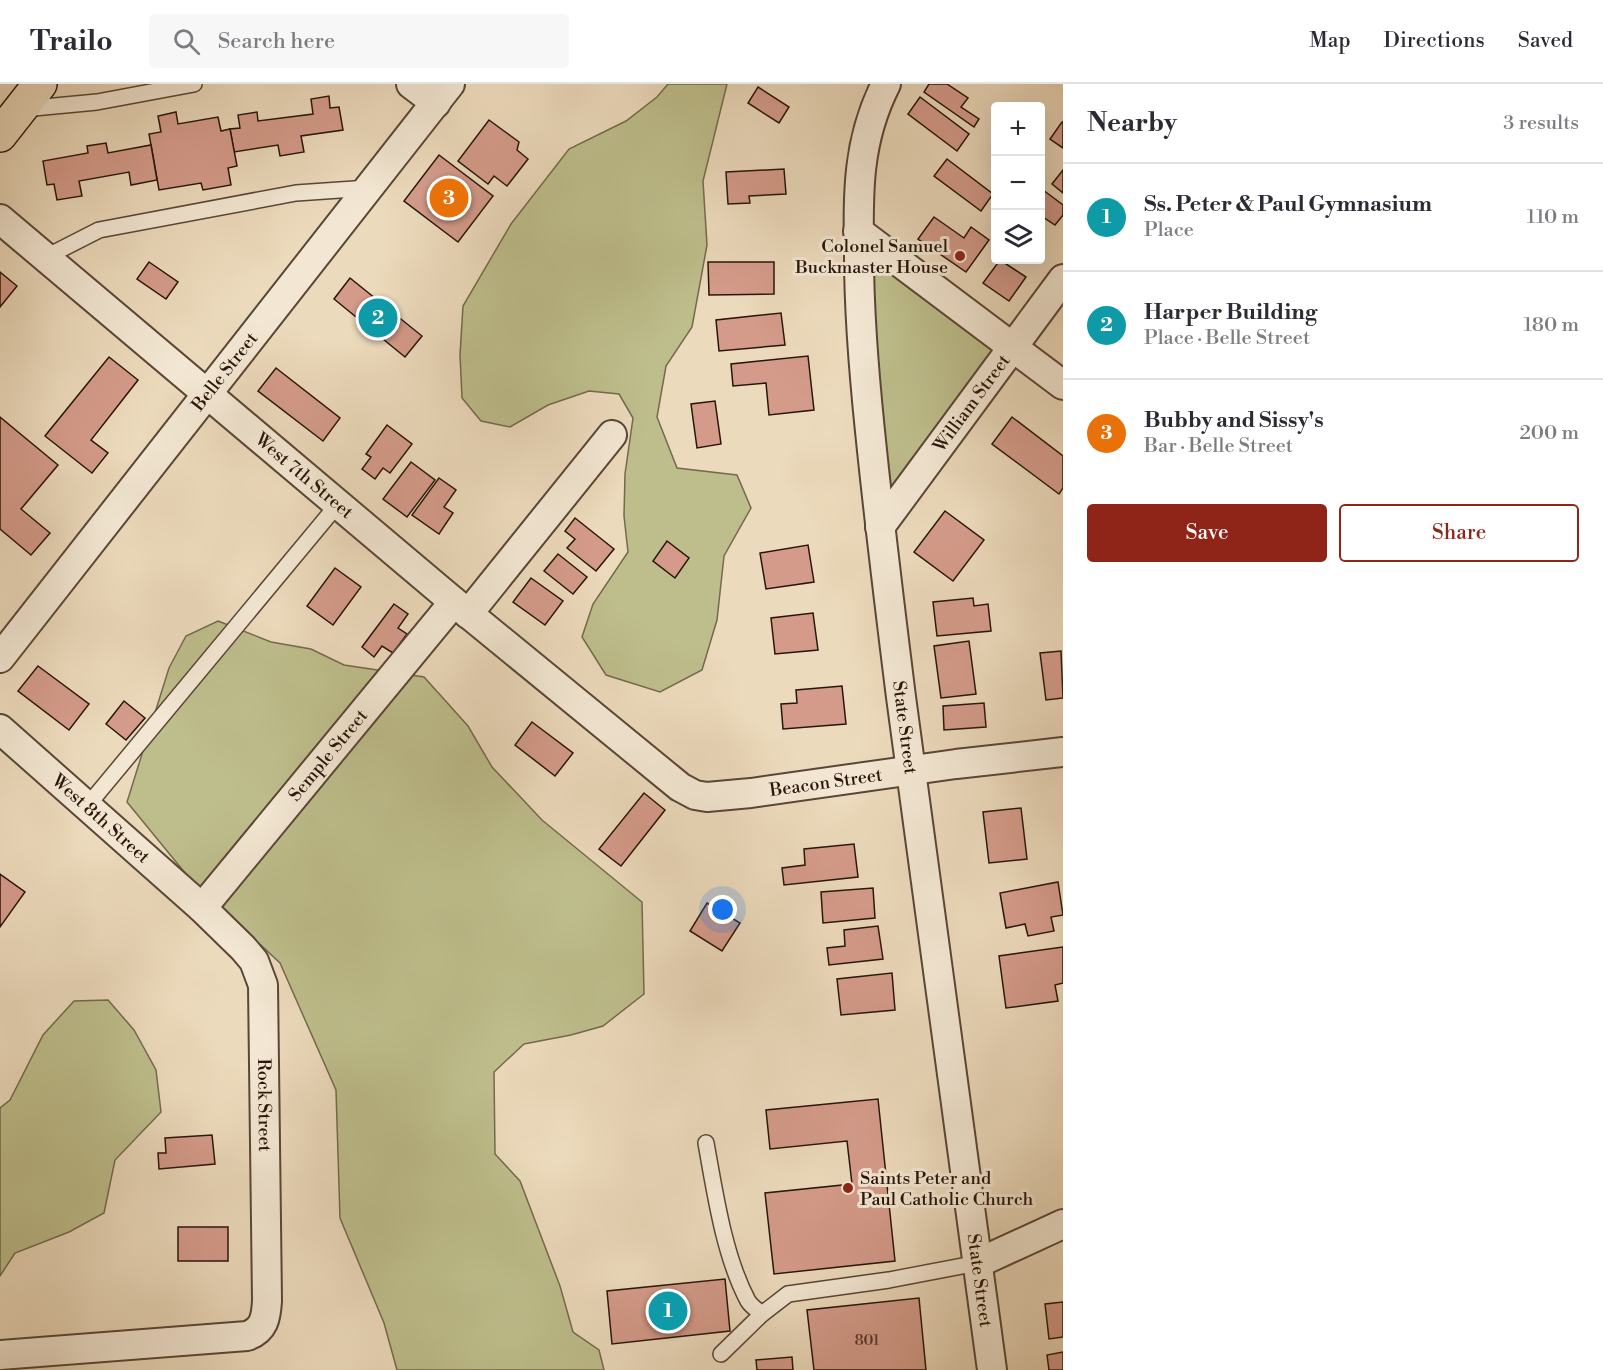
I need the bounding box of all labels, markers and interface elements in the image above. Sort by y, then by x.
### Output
search box [149,14,569,68]
text: Trailo [30,24,113,59]
icon: search [170,25,203,58]
text: Search here [218,28,335,55]
text: Map [1309,28,1351,54]
text: Directions [1384,28,1485,54]
text: Saved [1518,28,1573,54]
map controls [991,102,1045,264]
button: + [991,102,1045,156]
text: Nearby [1087,107,1177,139]
text: 3 results [1503,111,1579,136]
button: − [991,156,1045,210]
pin: 3 [430,176,468,220]
text: Ss. Peter & Paul Gymnasium [1144,191,1432,218]
text: 1 [1102,205,1111,230]
text: 110 m [1527,205,1579,230]
button: layers [991,210,1045,264]
text: Place [1144,218,1194,243]
place label: Colonel Samuel Buckmaster House [794,235,949,279]
marker: Colonel Samuel Buckmaster House [953,249,967,263]
pin: 2 [358,296,398,340]
text: Harper Building [1144,299,1317,326]
text: 2 [1100,313,1113,338]
text: 180 m [1524,313,1579,338]
text: Place · Belle Street [1144,326,1310,351]
street label: Belle Street [186,327,263,417]
street label: William Street [928,349,1016,458]
text: Bubby and Sissy's [1144,407,1324,434]
text: 3 [1100,421,1113,446]
text: 200 m [1519,421,1579,446]
street label: West 7th Street [249,427,358,524]
text: Bar · Belle Street [1144,434,1293,459]
button: Save [1087,504,1327,562]
button: Share [1339,504,1579,562]
street label: State Street [887,679,922,776]
street label: Semple Street [284,704,373,806]
street label: Beacon Street [767,763,884,802]
street label: West 8th Street [46,769,155,869]
your location [708,895,737,924]
street label: Rock Street [252,1058,276,1153]
place label: Saints Peter and Paul Catholic Church [860,1167,1034,1211]
marker: Saints Peter and Paul Catholic Church [841,1181,855,1195]
street label: State Street [962,1232,997,1329]
pin: 1 [648,1288,688,1334]
house number: 801 [854,1331,880,1350]

